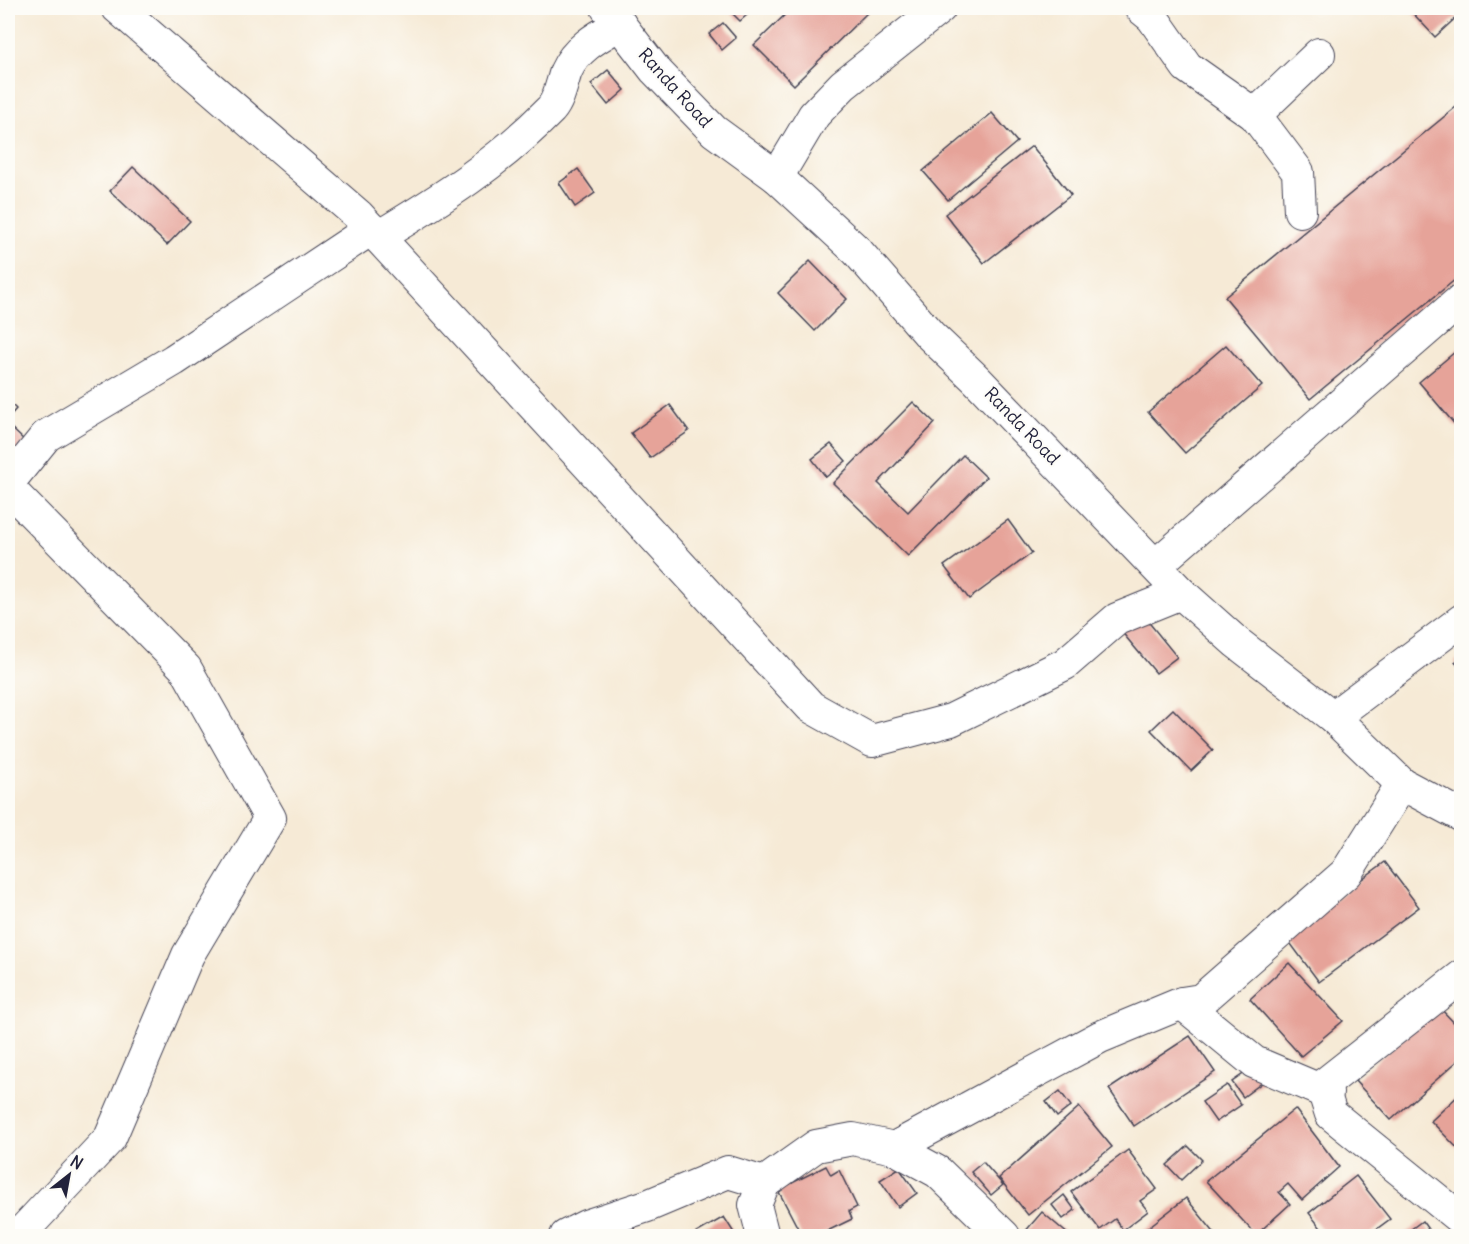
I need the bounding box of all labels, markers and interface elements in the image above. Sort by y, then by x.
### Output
street label: Randa Road [634,43,717,133]
street label: Randa Road [980,382,1065,470]
north arrow [39,1145,99,1205]
text: N [67,1151,87,1174]

